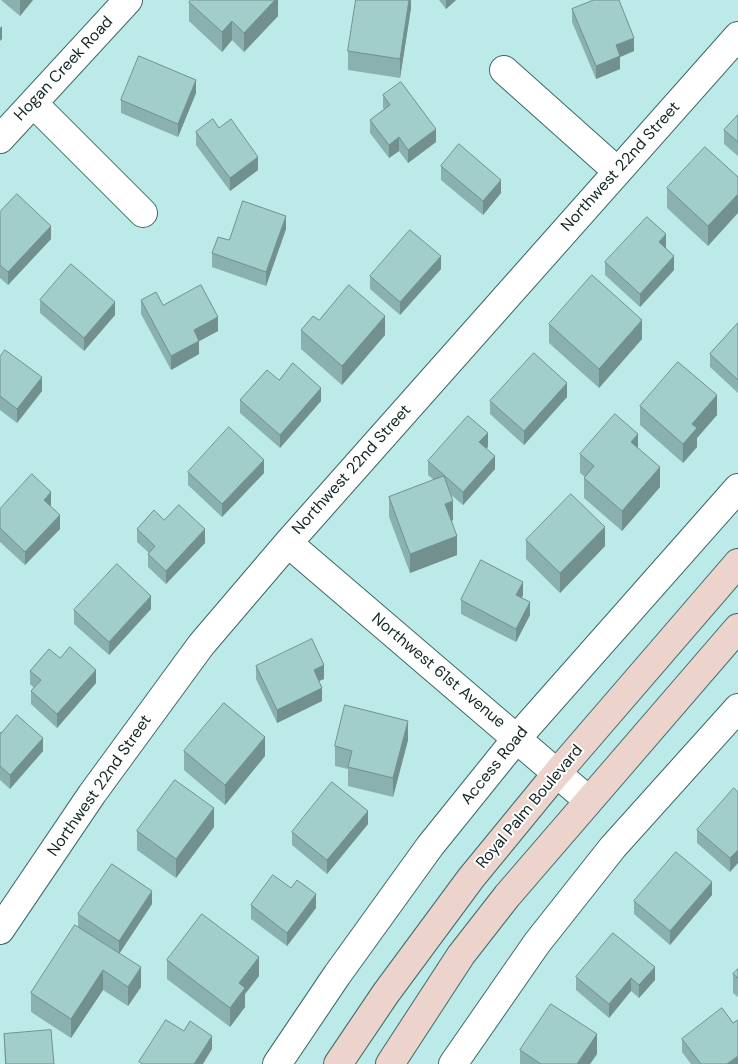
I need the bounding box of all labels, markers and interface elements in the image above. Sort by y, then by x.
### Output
street label: Hogan Creek Road [11,13,117,125]
street label: Northwest 22nd Street [558,98,684,236]
street label: Northwest 22nd Street [289,401,415,539]
street label: Northwest 61st Avenue [367,609,509,733]
street label: Northwest 22nd Street [44,712,156,860]
street label: Access Road [458,723,532,809]
street label: Royal Palm Boulevard [473,741,587,873]

